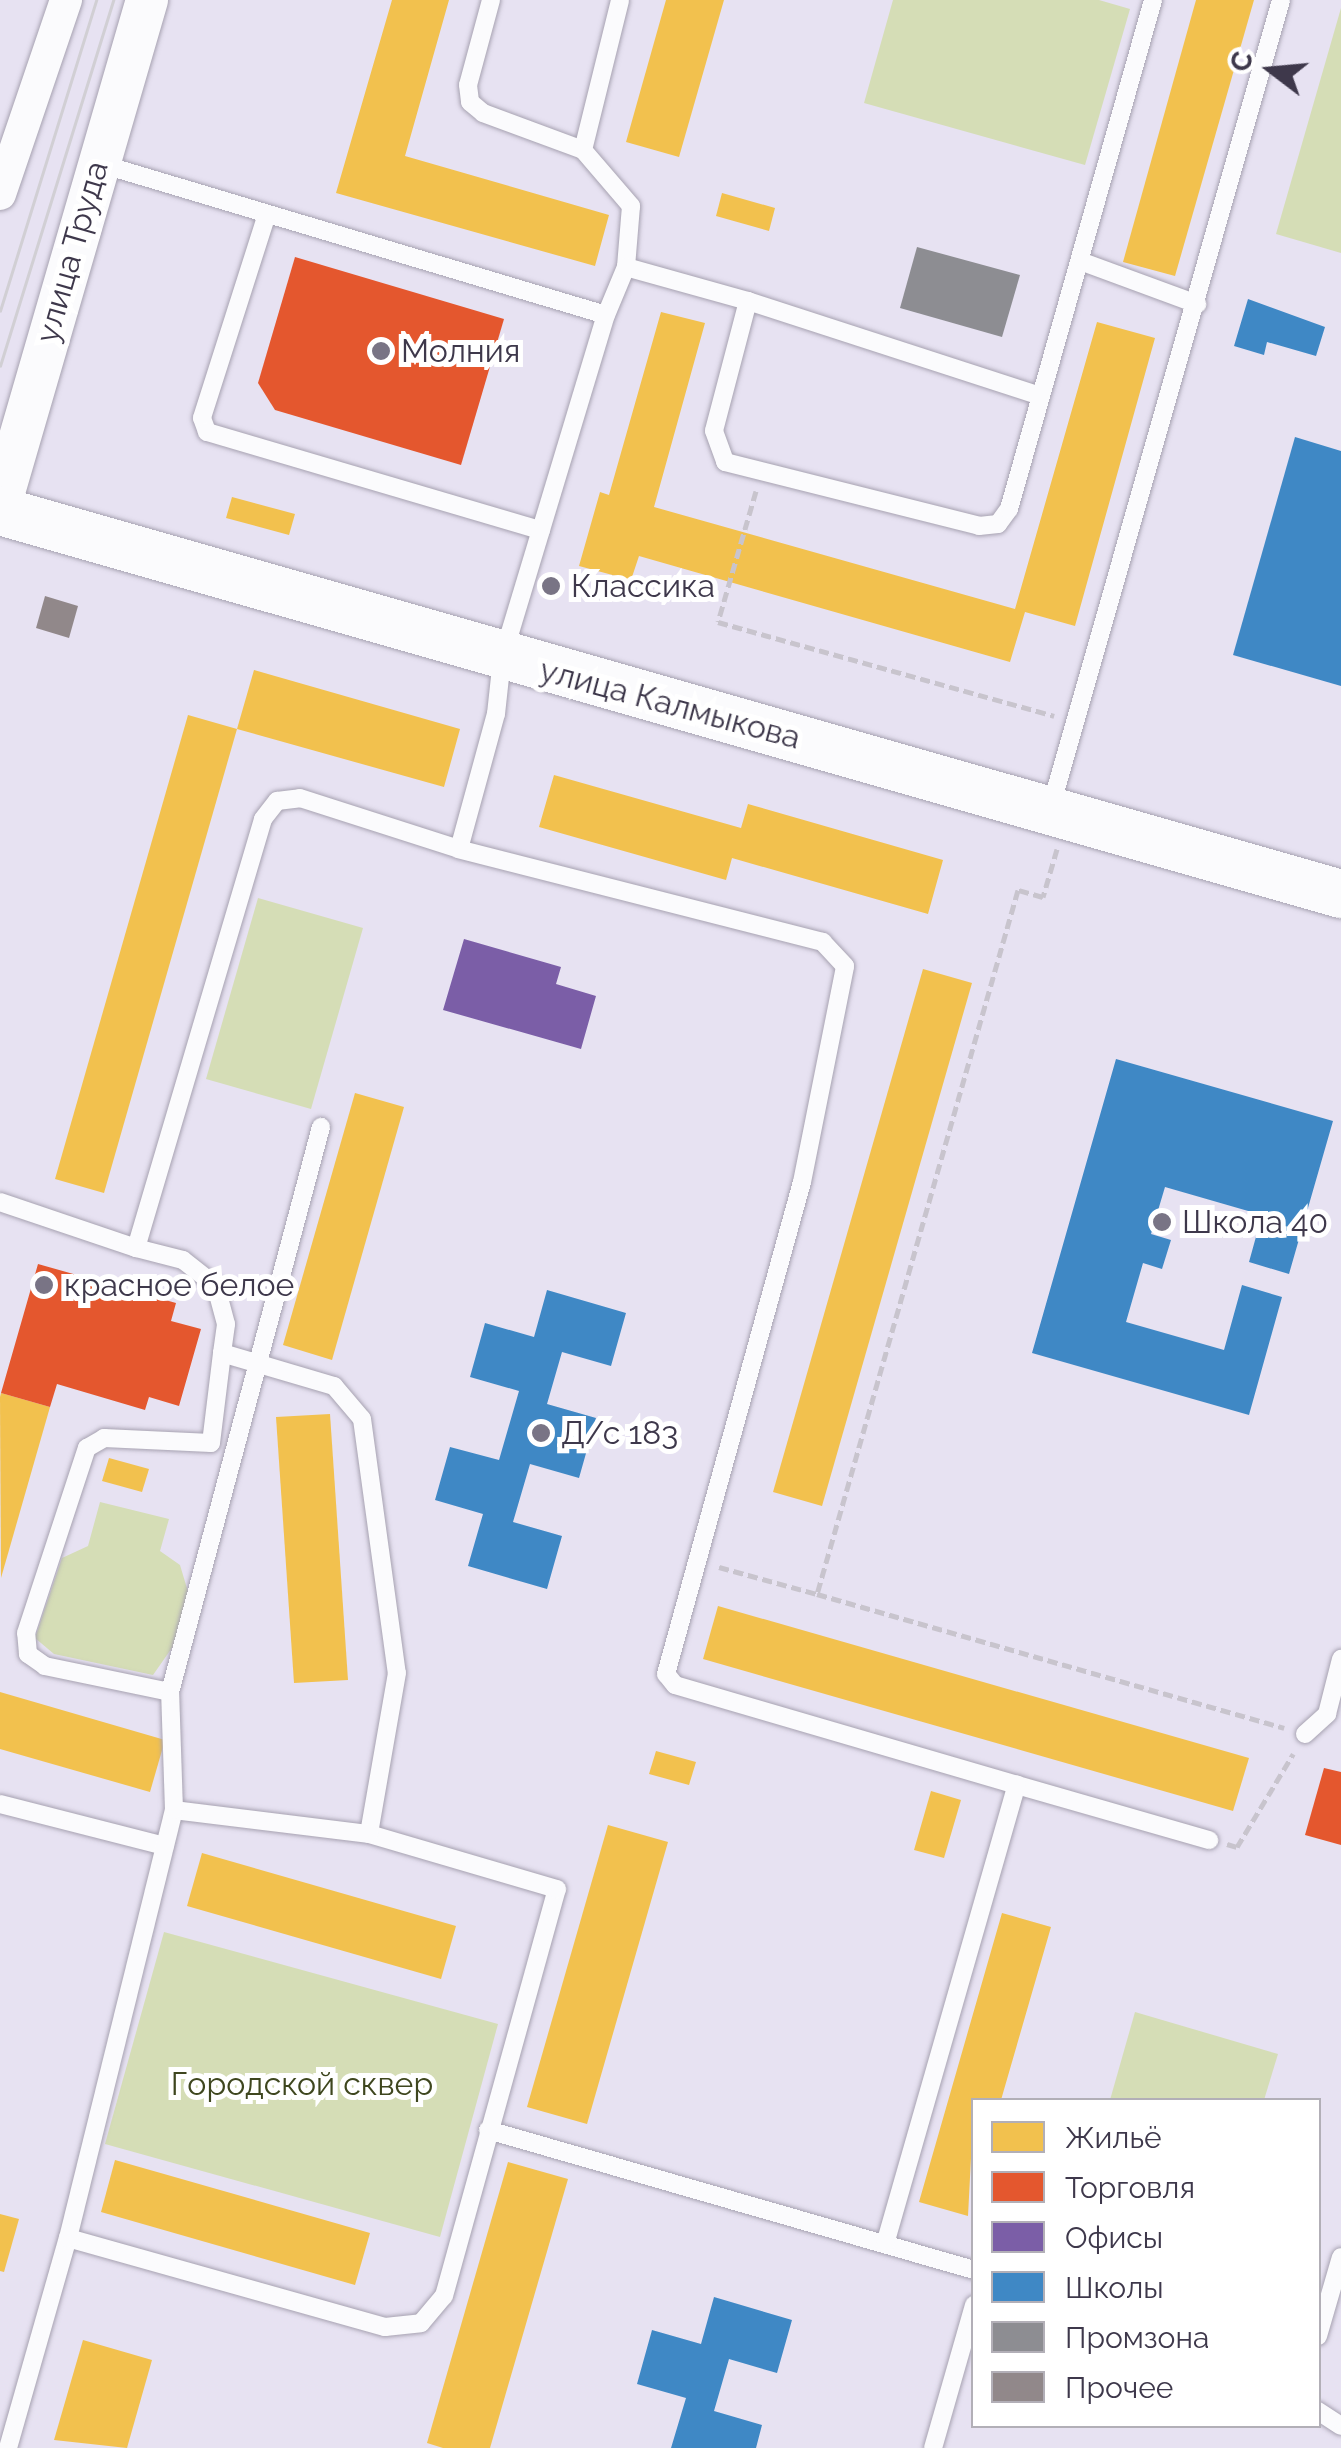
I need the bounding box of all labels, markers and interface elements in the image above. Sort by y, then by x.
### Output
north arrow [1221,20,1321,120]
text: С [1223,48,1260,75]
street label: улица Труда [28,156,116,348]
place label: Молния [401,332,520,370]
marker: Молния [370,340,392,362]
place label: Классика [571,567,715,605]
marker: Классика [540,575,562,597]
street label: улица Калмыкова [536,651,804,757]
place label: Школа 40 [1182,1203,1328,1241]
marker: Школа 40 [1151,1211,1173,1233]
place label: красное белое [64,1266,294,1304]
marker: красное белое [33,1274,55,1296]
place label: Д/с 183 [561,1414,678,1452]
marker: Д/с 183 [530,1422,552,1444]
park label: Городской сквер [171,2065,433,2103]
legend [971,2098,1321,2428]
text: Жильё [1065,2120,1162,2155]
text: Торговля [1065,2170,1195,2205]
text: Офисы [1065,2220,1163,2255]
text: Школы [1065,2270,1164,2305]
text: Промзона [1065,2320,1209,2355]
text: Прочее [1065,2370,1173,2405]

